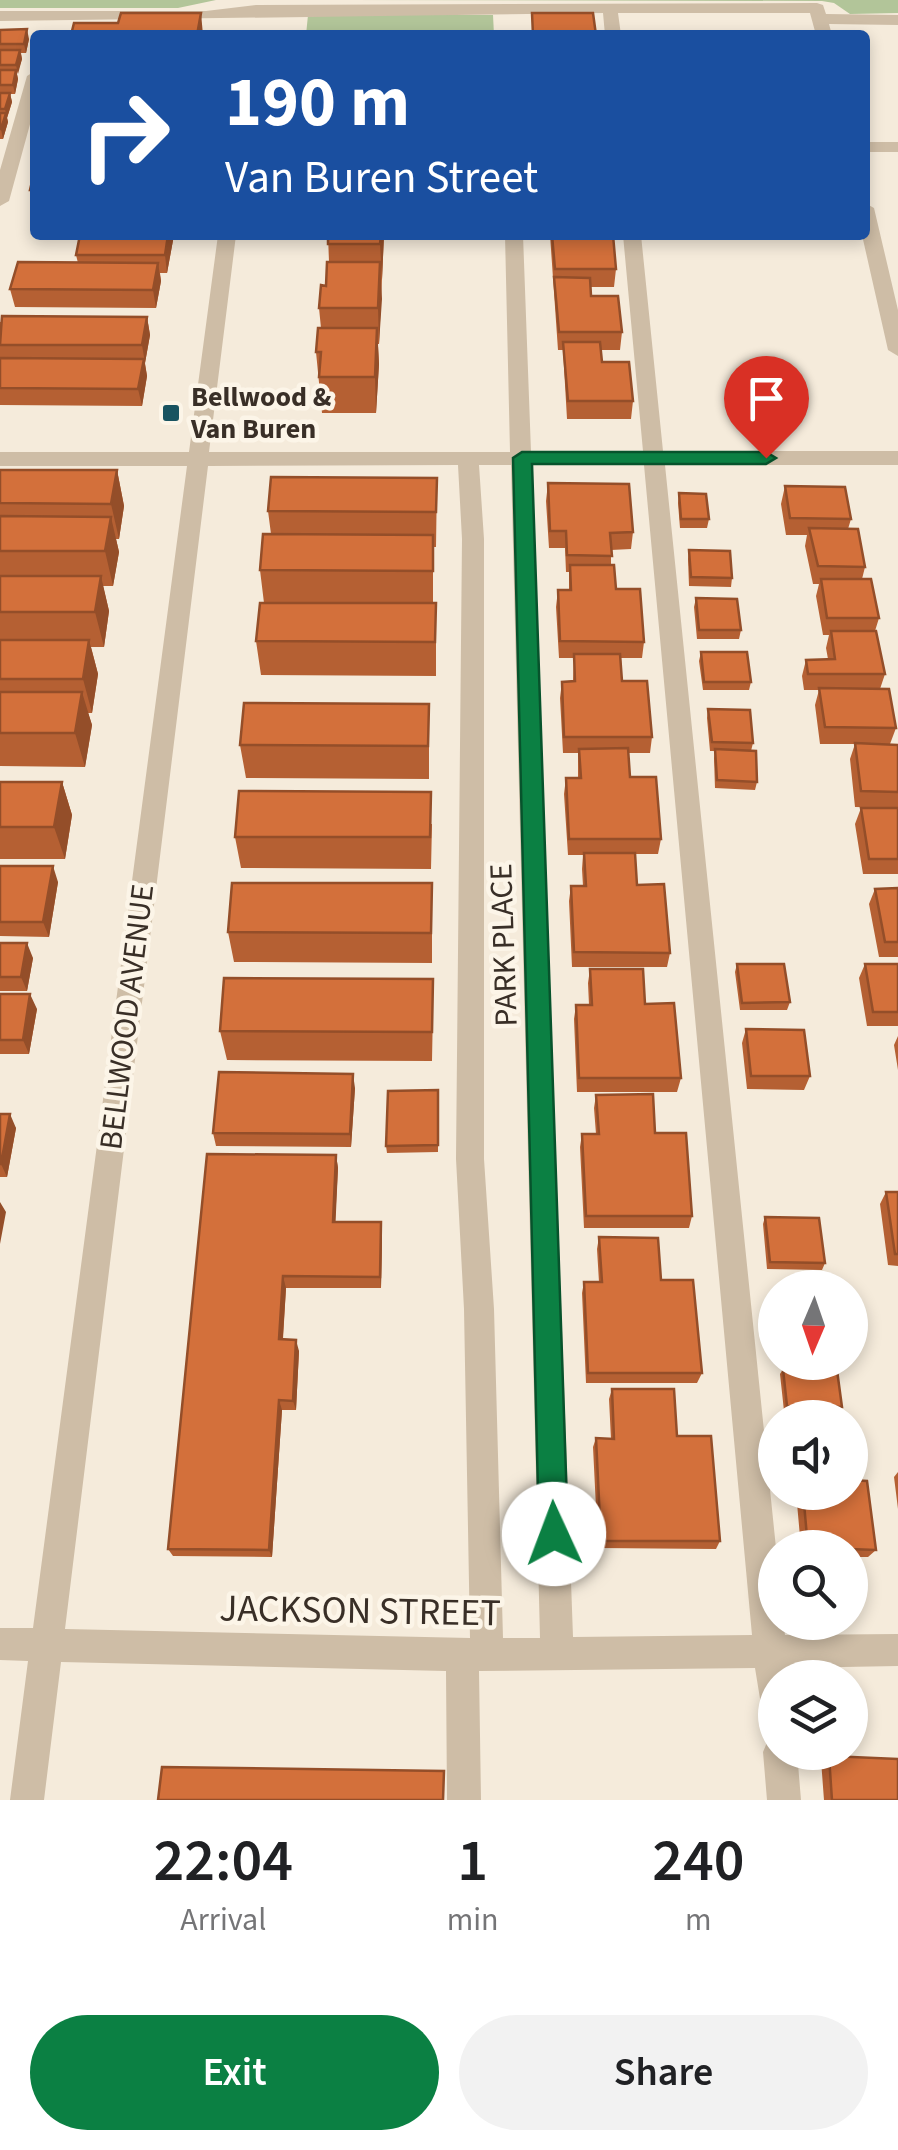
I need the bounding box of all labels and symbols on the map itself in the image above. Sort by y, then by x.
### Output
pin [724,356,809,459]
place label: Bellwood & Van Buren [190,377,332,449]
marker: Bellwood & Van Buren [160,402,182,424]
street label: PARK PLACE [478,863,530,1027]
street label: BELLWOOD AVENUE [88,882,166,1152]
north arrow [758,1270,868,1380]
position arrow [502,1482,606,1586]
street label: JACKSON STREET [219,1582,501,1640]

